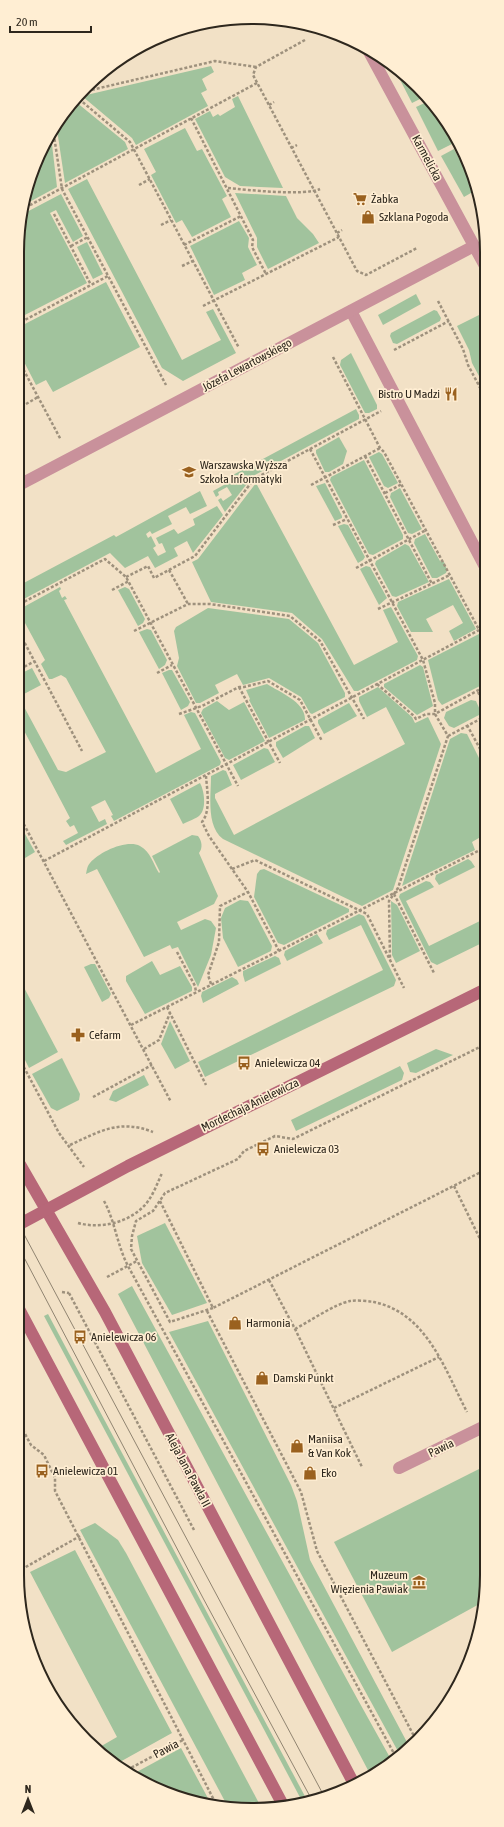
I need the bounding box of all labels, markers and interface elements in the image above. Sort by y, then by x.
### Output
scale bar [10,8,91,34]
text: 20 m [16,15,38,29]
street label: Karmelicka [409,133,445,183]
supermarket icon: Żabka [352,191,368,207]
place label: Żabka [371,192,399,206]
shop icon: Szklana Pogoda [360,209,376,225]
place label: Szklana Pogoda [379,210,449,224]
street label: Józefa Lewartowskiego [200,335,295,395]
restaurant icon: Bistro U Madzi [443,386,459,402]
place label: Bistro U Madzi [378,387,440,401]
place label: Warszawska Wyższa Szkoła Informatyki [200,458,288,486]
school or university icon: Warszawska Wyższa Szkoła Informatyki [181,464,197,480]
pharmacy icon: Cefarm [70,1027,86,1043]
place label: Cefarm [89,1028,121,1042]
bus stop icon: Anielewicza 04 [236,1055,252,1071]
place label: Anielewicza 04 [255,1056,321,1070]
street label: Mordechaja Anielewicza [199,1075,301,1135]
bus stop icon: Anielewicza 03 [255,1141,271,1157]
place label: Anielewicza 03 [274,1142,340,1156]
shop icon: Harmonia [227,1315,243,1331]
place label: Harmonia [246,1316,291,1330]
bus stop icon: Anielewicza 06 [72,1329,88,1345]
place label: Anielewicza 06 [91,1330,157,1344]
shop icon: Damski Punkt [254,1370,270,1386]
place label: Damski Punkt [273,1371,334,1385]
street label: Aleja Jana Pawła II [163,1431,213,1509]
place label: Maniisa & Van Kok [308,1432,352,1460]
street label: Pawia [426,1436,456,1460]
shop icon: Maniisa & Van Kok [289,1438,305,1454]
bus stop icon: Anielewicza 01 [34,1463,50,1479]
place label: Anielewicza 01 [53,1464,119,1478]
shop icon: Eko [302,1465,318,1481]
place label: Eko [321,1466,337,1480]
place label: Muzeum Więzienia Pawiak [331,1568,409,1596]
museum icon: Muzeum Więzienia Pawiak [411,1574,427,1590]
street label: Pawia [151,1737,181,1761]
north arrow [8,1779,48,1819]
text: N [25,1783,31,1795]

